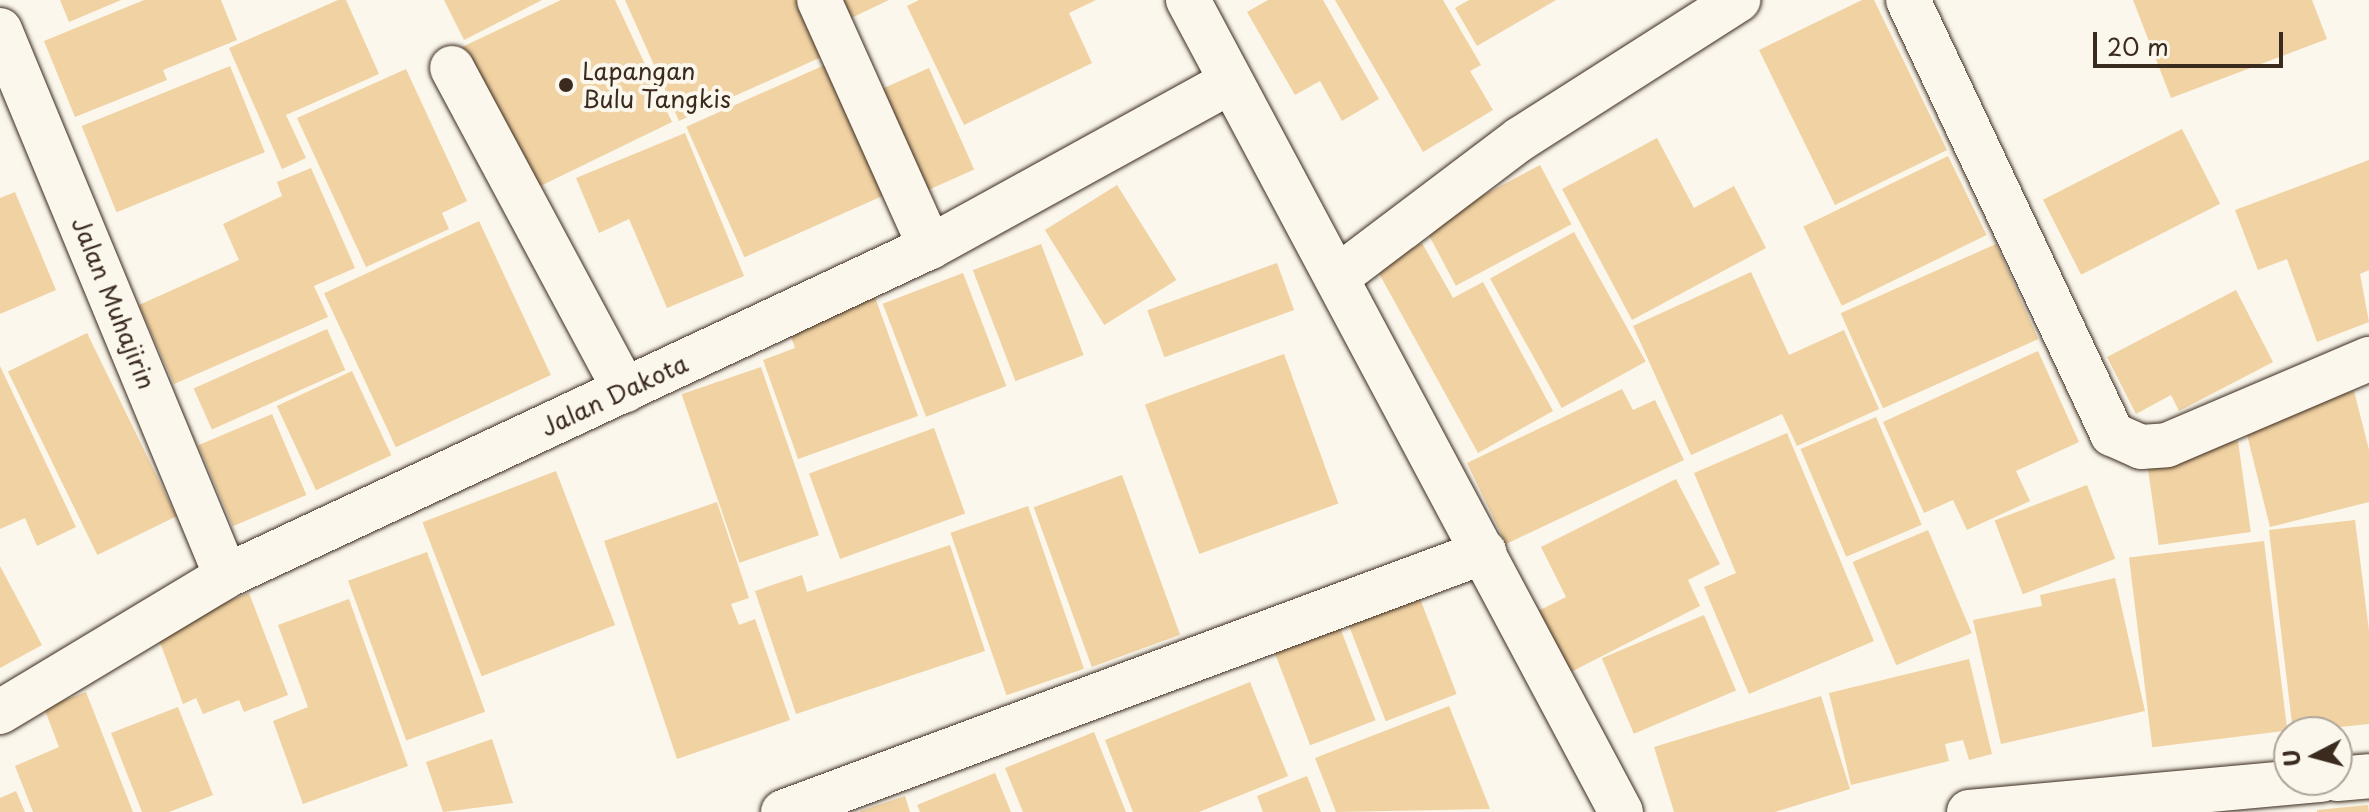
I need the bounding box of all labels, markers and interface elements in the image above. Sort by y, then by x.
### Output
scale bar [2097,16,2287,66]
text: 20 m [2107,28,2169,64]
place label: Lapangan Bulu Tangkis [582,57,731,113]
marker: Lapangan Bulu Tangkis [557,76,575,94]
street label: Jalan Muhajirin [66,213,162,393]
street label: Jalan Dakota [535,348,693,442]
north arrow [2273,716,2353,796]
text: U [2273,748,2308,768]

